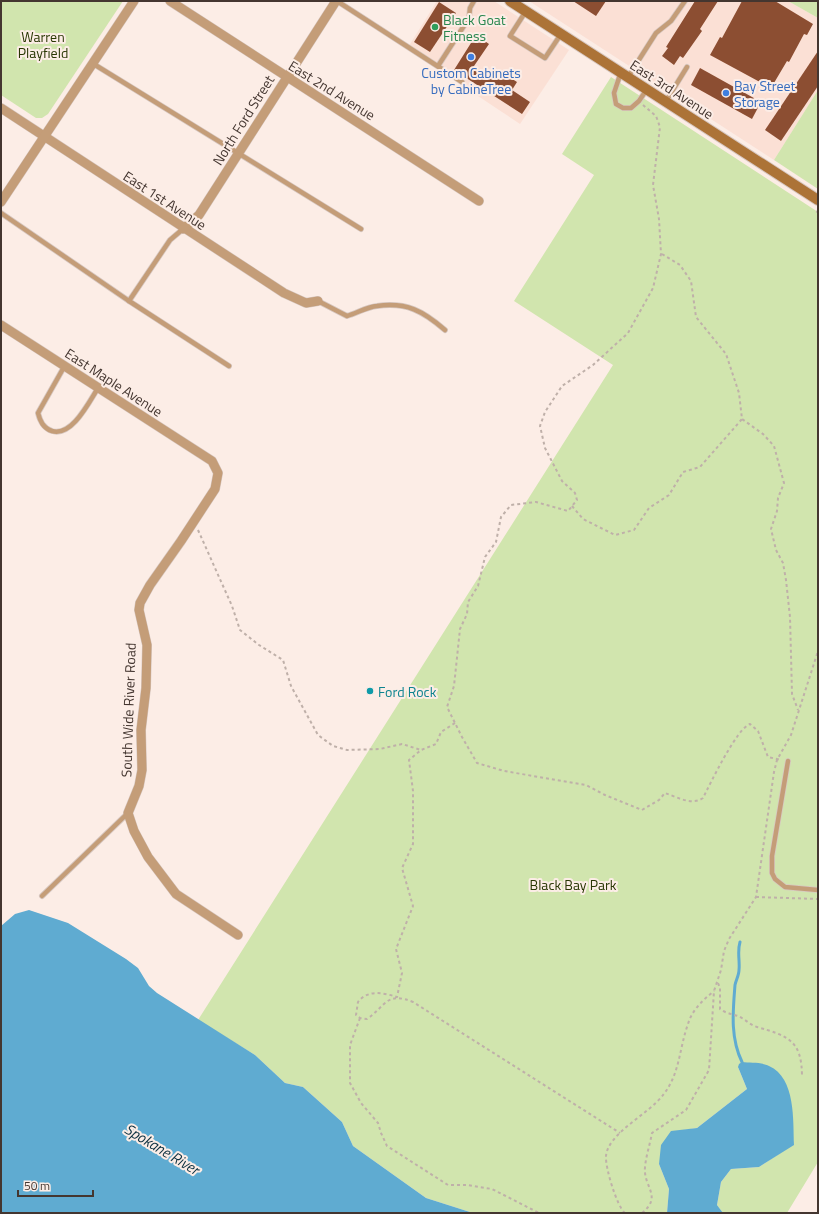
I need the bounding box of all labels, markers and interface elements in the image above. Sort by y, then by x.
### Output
place label: Black Goat Fitness [443,9,506,46]
marker: Black Goat Fitness [430,22,440,32]
park label: Warren Playfield [18,26,68,63]
marker: Custom Cabinets by CabineTree [466,52,476,62]
street label: East 3rd Avenue [626,54,718,124]
street label: East 2nd Avenue [284,55,380,125]
place label: Custom Cabinets by CabineTree [421,62,521,99]
street label: North Ford Street [207,71,279,169]
place label: Bay Street Storage [734,75,796,112]
marker: Bay Street Storage [721,88,731,98]
street label: East 1st Avenue [119,165,211,235]
street label: East Maple Avenue [61,343,167,421]
street label: South Wide River Road [115,642,141,778]
place label: Ford Rock [378,681,437,702]
marker: Ford Rock [365,686,375,696]
park label: Black Bay Park [530,874,617,895]
water label: Spokane River [120,1118,206,1182]
scale bar [18,1172,93,1198]
text: 50 m [24,1176,50,1195]

